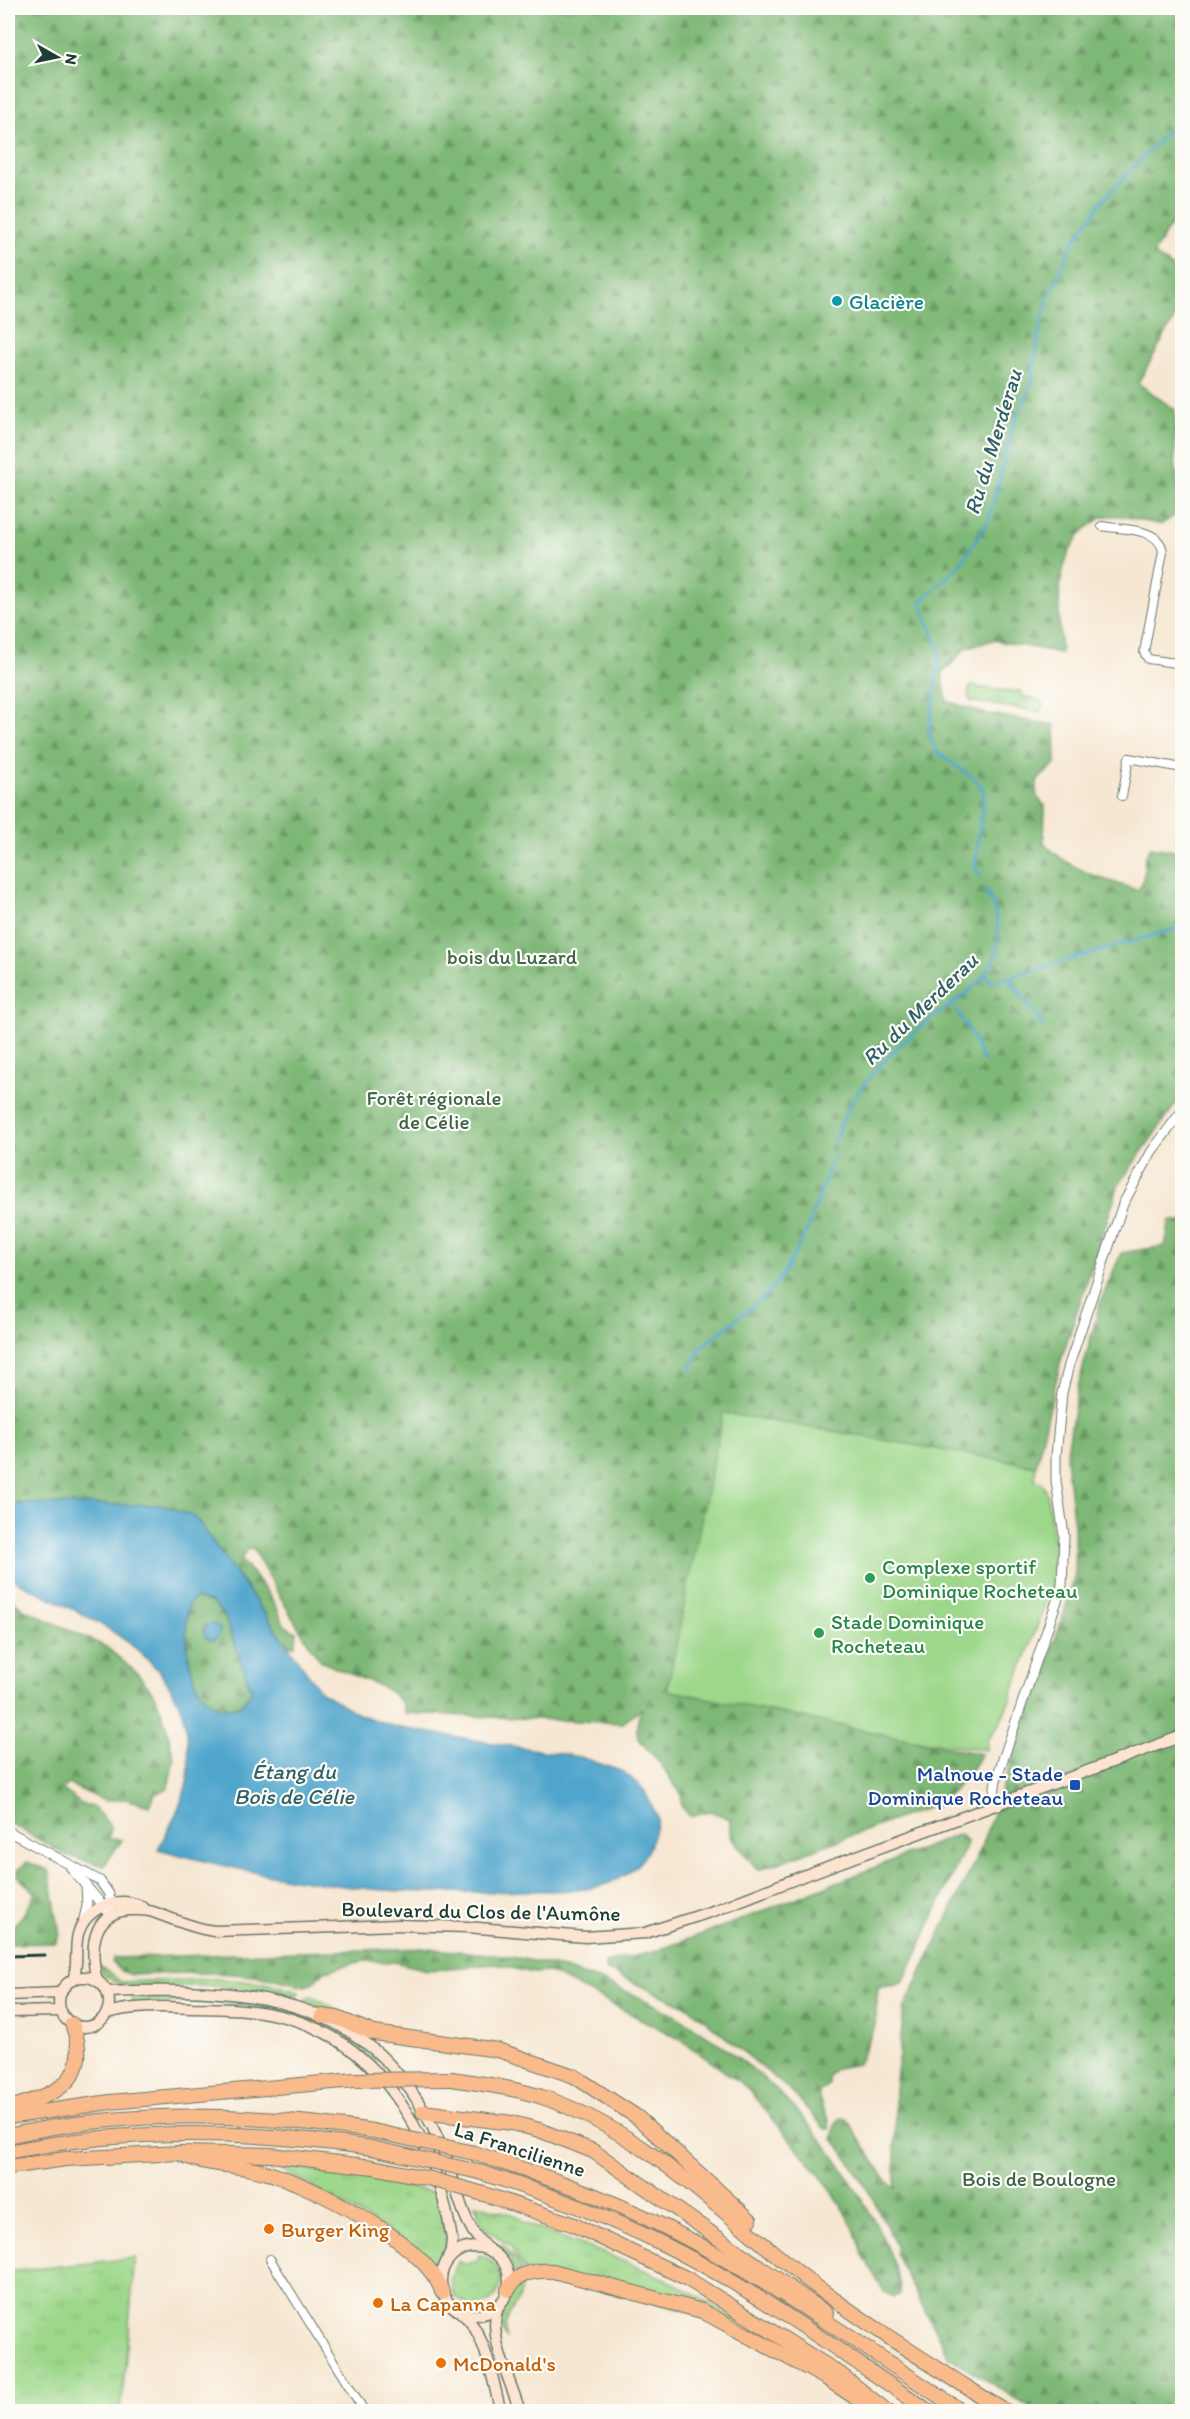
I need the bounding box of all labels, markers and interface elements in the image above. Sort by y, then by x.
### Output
north arrow [27,27,87,87]
text: N [61,52,82,66]
place label: Glacière [849,289,924,314]
marker: Glacière [830,294,844,308]
water label: Ru du Merderau [958,365,1028,518]
park label: bois du Luzard [447,944,578,969]
water label: Ru du Merderau [857,947,984,1071]
park label: Forêt régionale de Célie [366,1085,502,1134]
place label: Complexe sportif Dominique Rocheteau [882,1554,1078,1603]
marker: Complexe sportif Dominique Rocheteau [863,1571,877,1585]
place label: Stade Dominique Rocheteau [831,1609,984,1658]
marker: Stade Dominique Rocheteau [812,1626,826,1640]
water label: Étang du Bois de Célie [234,1758,356,1810]
place label: Malnoue - Stade Dominique Rocheteau [867,1761,1063,1810]
marker: Malnoue - Stade Dominique Rocheteau [1068,1778,1082,1792]
street label: Boulevard du Clos de l'Aumône [341,1896,621,1926]
street label: La Francilienne [451,2116,589,2182]
park label: Bois de Boulogne [962,2166,1116,2191]
place label: Burger King [281,2217,390,2242]
marker: Burger King [262,2222,276,2236]
place label: La Capanna [390,2291,496,2316]
marker: La Capanna [371,2296,385,2310]
place label: McDonald's [453,2351,556,2376]
marker: McDonald's [434,2356,448,2370]

